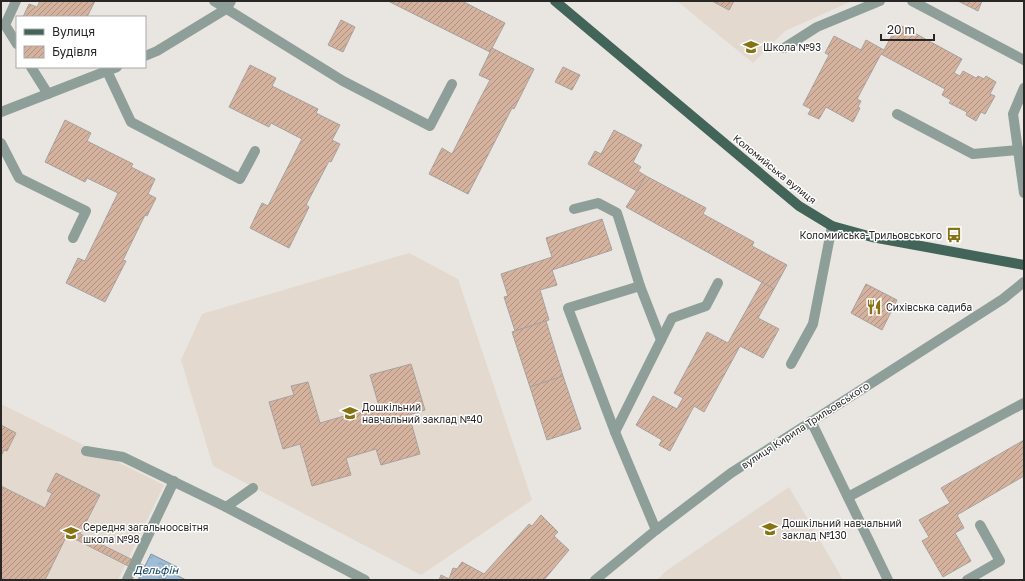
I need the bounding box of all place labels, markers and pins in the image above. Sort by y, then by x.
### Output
school or university icon: Школа №93 [742,38,760,56]
place label: Школа №93 [763,41,821,53]
bus stop icon: Коломийська-Трильовського [945,226,963,244]
place label: Коломийська-Трильовського [799,229,942,241]
restaurant icon: Сихівська садиба [865,298,883,316]
place label: Сихівська садиба [886,301,972,313]
place label: Дошкільний навчальний заклад №40 [362,401,483,425]
school or university icon: Дошкільний навчальний заклад №40 [341,404,359,422]
place label: Дошкільний навчальний заклад №130 [782,517,902,541]
school or university icon: Дошкільний навчальний заклад №130 [761,520,779,538]
place label: Середня загальноосвітня школа №98 [83,521,208,545]
school or university icon: Середня загальноосвітня школа №98 [62,524,80,542]

